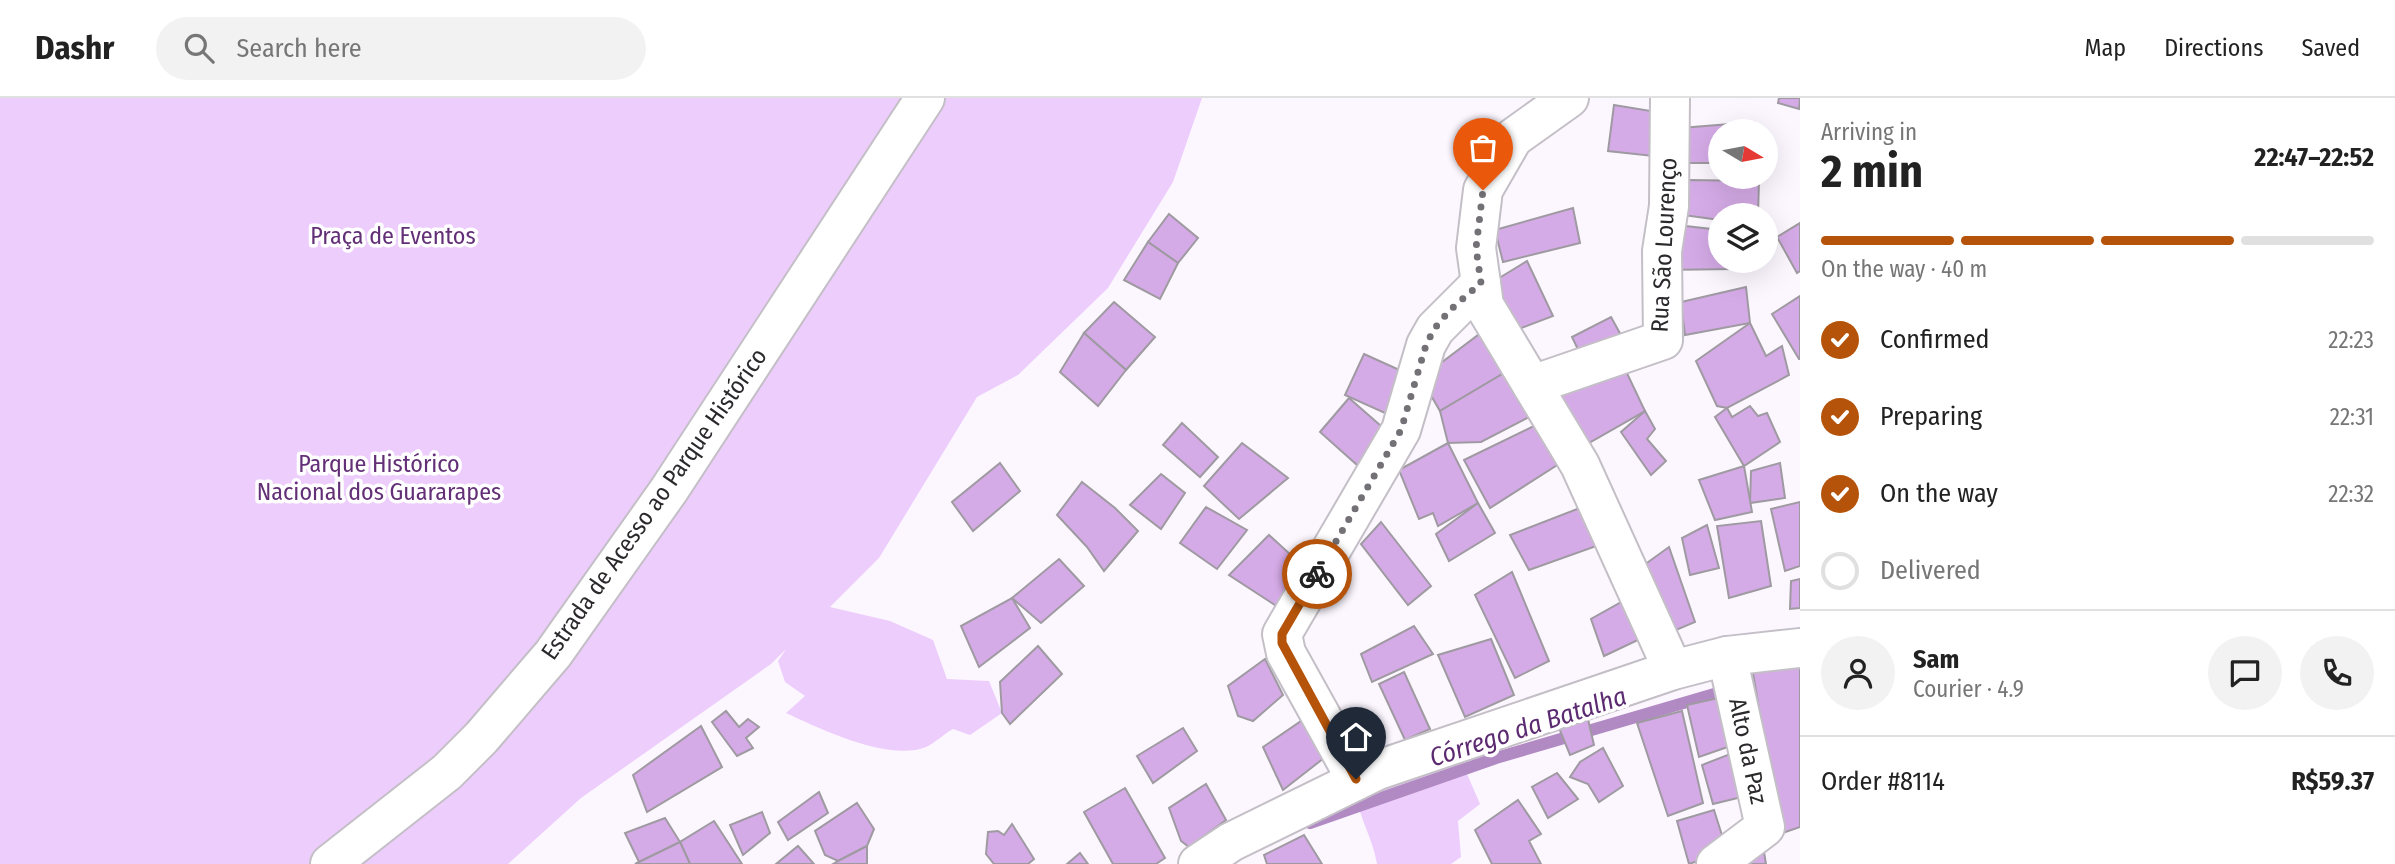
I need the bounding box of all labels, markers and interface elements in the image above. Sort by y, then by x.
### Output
search box [156,17,646,80]
text: Dashr [35,28,114,68]
icon: search [180,29,218,67]
text: Search here [236,33,362,64]
text: Map [2085,34,2126,62]
text: Directions [2164,34,2263,62]
text: Saved [2301,34,2360,62]
pin [1453,118,1513,190]
text: Arriving in [1821,118,1917,146]
north arrow [1708,119,1778,189]
map controls [1708,119,1778,273]
icon: bag [1464,129,1502,167]
text: 22:47–22:52 [2254,142,2374,173]
text: 2 min [1821,144,1923,199]
street label: Rua São Lourenço [1645,157,1683,333]
button: layers [1708,203,1778,273]
park label: Praça de Eventos [310,222,476,250]
text: On the way · 40 m [1821,255,1987,283]
icon: check [1821,321,1859,359]
text: Confirmed [1880,324,1990,355]
text: 22:23 [2328,326,2374,354]
street label: Estrada de Acesso ao Parque Histórico [535,343,773,665]
icon: check [1821,398,1859,436]
text: Preparing [1880,401,1982,432]
text: 22:31 [2330,403,2374,431]
park label: Parque Histórico Nacional dos Guararapes [257,450,501,506]
icon: check [1821,475,1859,513]
text: On the way [1880,478,1998,509]
text: 22:32 [2328,480,2374,508]
courier [1282,539,1352,609]
icon: bike [1298,555,1336,593]
text: Delivered [1880,555,1981,586]
button: person [1821,636,1895,710]
button: chat [2208,636,2282,710]
button: phone [2300,636,2374,710]
text: Sam [1913,644,1959,675]
text: Courier · 4.9 [1913,675,2024,703]
water label: Córrego da Batalha [1426,681,1630,773]
street label: Alto da Paz [1723,695,1773,807]
pin [1326,707,1386,779]
icon: home [1337,718,1375,756]
text: Order #8114 [1821,766,1945,797]
text: R$59.37 [2291,766,2374,797]

